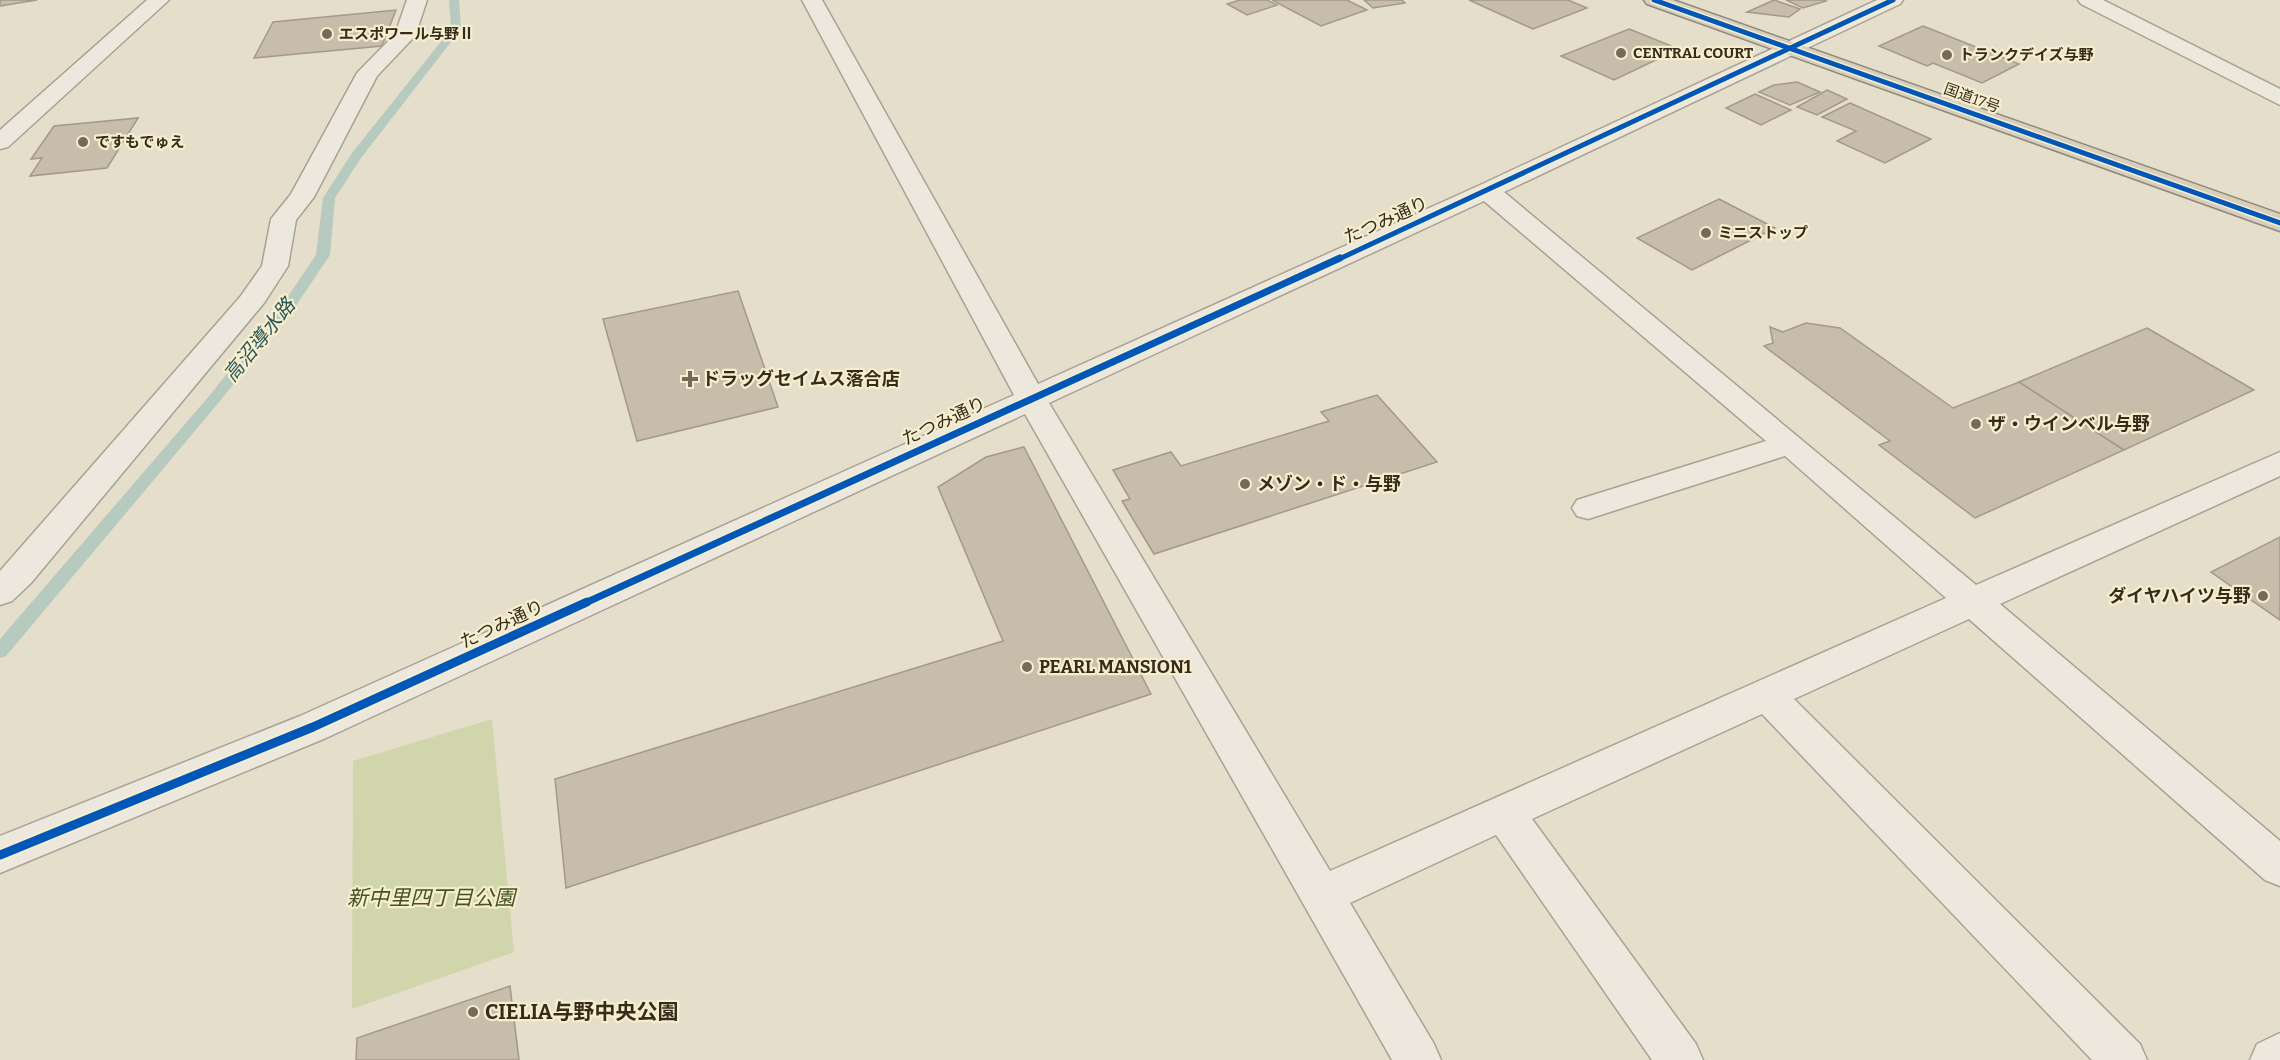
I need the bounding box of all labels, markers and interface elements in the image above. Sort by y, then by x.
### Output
place label: エスポワール与野Ⅱ [339,25,474,43]
marker: エスポワール与野Ⅱ [320,27,334,41]
place label: CENTRAL COURT [1633,44,1753,62]
marker: CENTRAL COURT [1614,46,1628,60]
place label: トランクデイズ与野 [1959,46,2094,64]
marker: トランクデイズ与野 [1940,48,1954,62]
street label: 国道17号 [1941,80,2003,116]
place label: ですもでゅえ [95,133,184,151]
marker: ですもでゅえ [76,135,90,149]
street label: たつみ通り [1340,192,1432,248]
place label: ミニストップ [1718,224,1808,242]
marker: ミニストップ [1699,226,1713,240]
water label: 高沼導水路 [218,292,301,386]
place label: ドラッグセイムス落合店 [702,368,900,390]
marker: ドラッグセイムス落合店 [683,372,697,386]
street label: たつみ通り [899,392,989,450]
place label: ザ・ウインベル与野 [1988,413,2150,435]
marker: ザ・ウインベル与野 [1969,417,1983,431]
place label: メゾン・ド・与野 [1257,473,1401,495]
marker: メゾン・ド・与野 [1238,477,1252,491]
place label: ダイヤハイツ与野 [2108,585,2251,607]
marker: ダイヤハイツ与野 [2256,589,2270,603]
street label: たつみ通り [457,595,547,653]
place label: PEARL MANSION1 [1039,656,1192,678]
marker: PEARL MANSION1 [1020,660,1034,674]
park label: 新中里四丁目公園 [347,885,518,911]
place label: CIELIA与野中央公園 [485,999,679,1025]
marker: CIELIA与野中央公園 [466,1005,480,1019]

